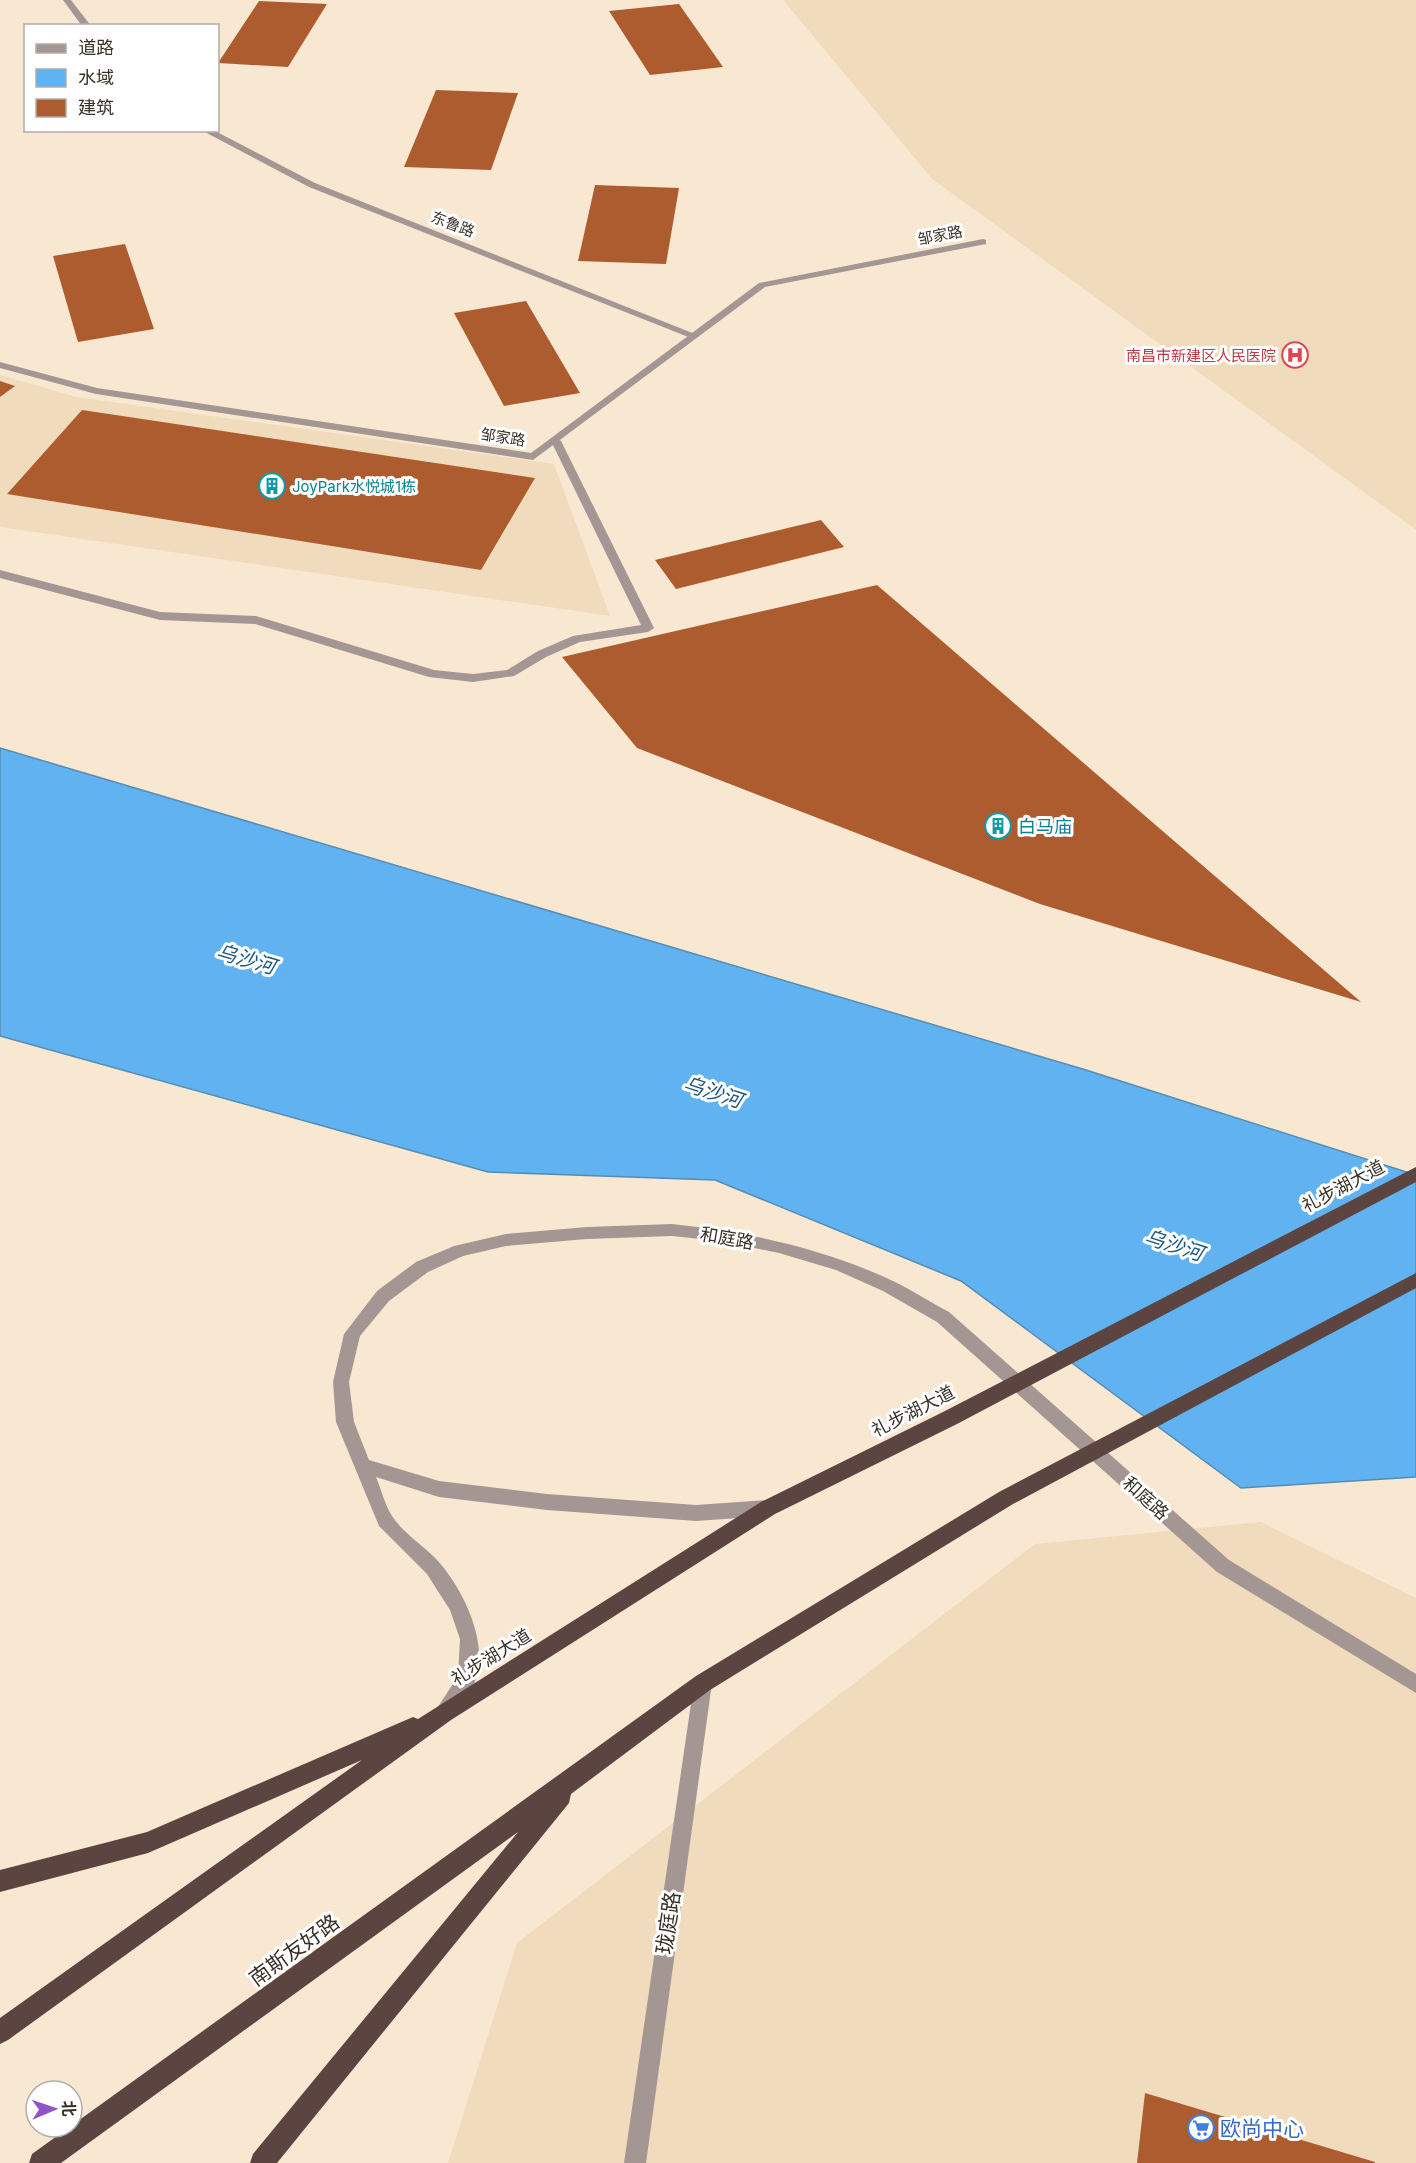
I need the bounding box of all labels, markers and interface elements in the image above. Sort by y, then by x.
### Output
legend [24,24,219,132]
text: 道路 [78,37,114,58]
text: 水域 [78,67,114,88]
text: 建筑 [78,97,114,118]
street label: 东鲁路 [429,207,477,241]
street label: 邹家路 [916,221,964,249]
hospital icon: 南昌市新建区人民医院 [1280,340,1310,370]
place label: 南昌市新建区人民医院 [1126,346,1276,365]
street label: 邹家路 [479,424,527,450]
building icon: JoyPark水悦城1栋 [257,471,287,501]
place label: JoyPark水悦城1栋 [292,477,416,496]
building icon: 白马庙 [983,811,1013,841]
place label: 白马庙 [1018,816,1072,837]
water label: 乌沙河 [214,939,282,980]
water label: 乌沙河 [681,1071,749,1114]
street label: 礼步湖大道 [1298,1156,1388,1216]
street label: 和庭路 [699,1223,755,1253]
water label: 乌沙河 [1142,1224,1210,1267]
street label: 礼步湖大道 [868,1381,958,1441]
street label: 和庭路 [1119,1472,1173,1524]
street label: 礼步湖大道 [447,1624,535,1690]
street label: 珑庭路 [651,1890,685,1956]
street label: 南斯友好路 [244,1909,344,1991]
north arrow [24,2079,84,2139]
text: 北 [59,2100,79,2117]
supermarket icon: 欧尚中心 [1186,2113,1216,2143]
place label: 欧尚中心 [1220,2116,1304,2141]

